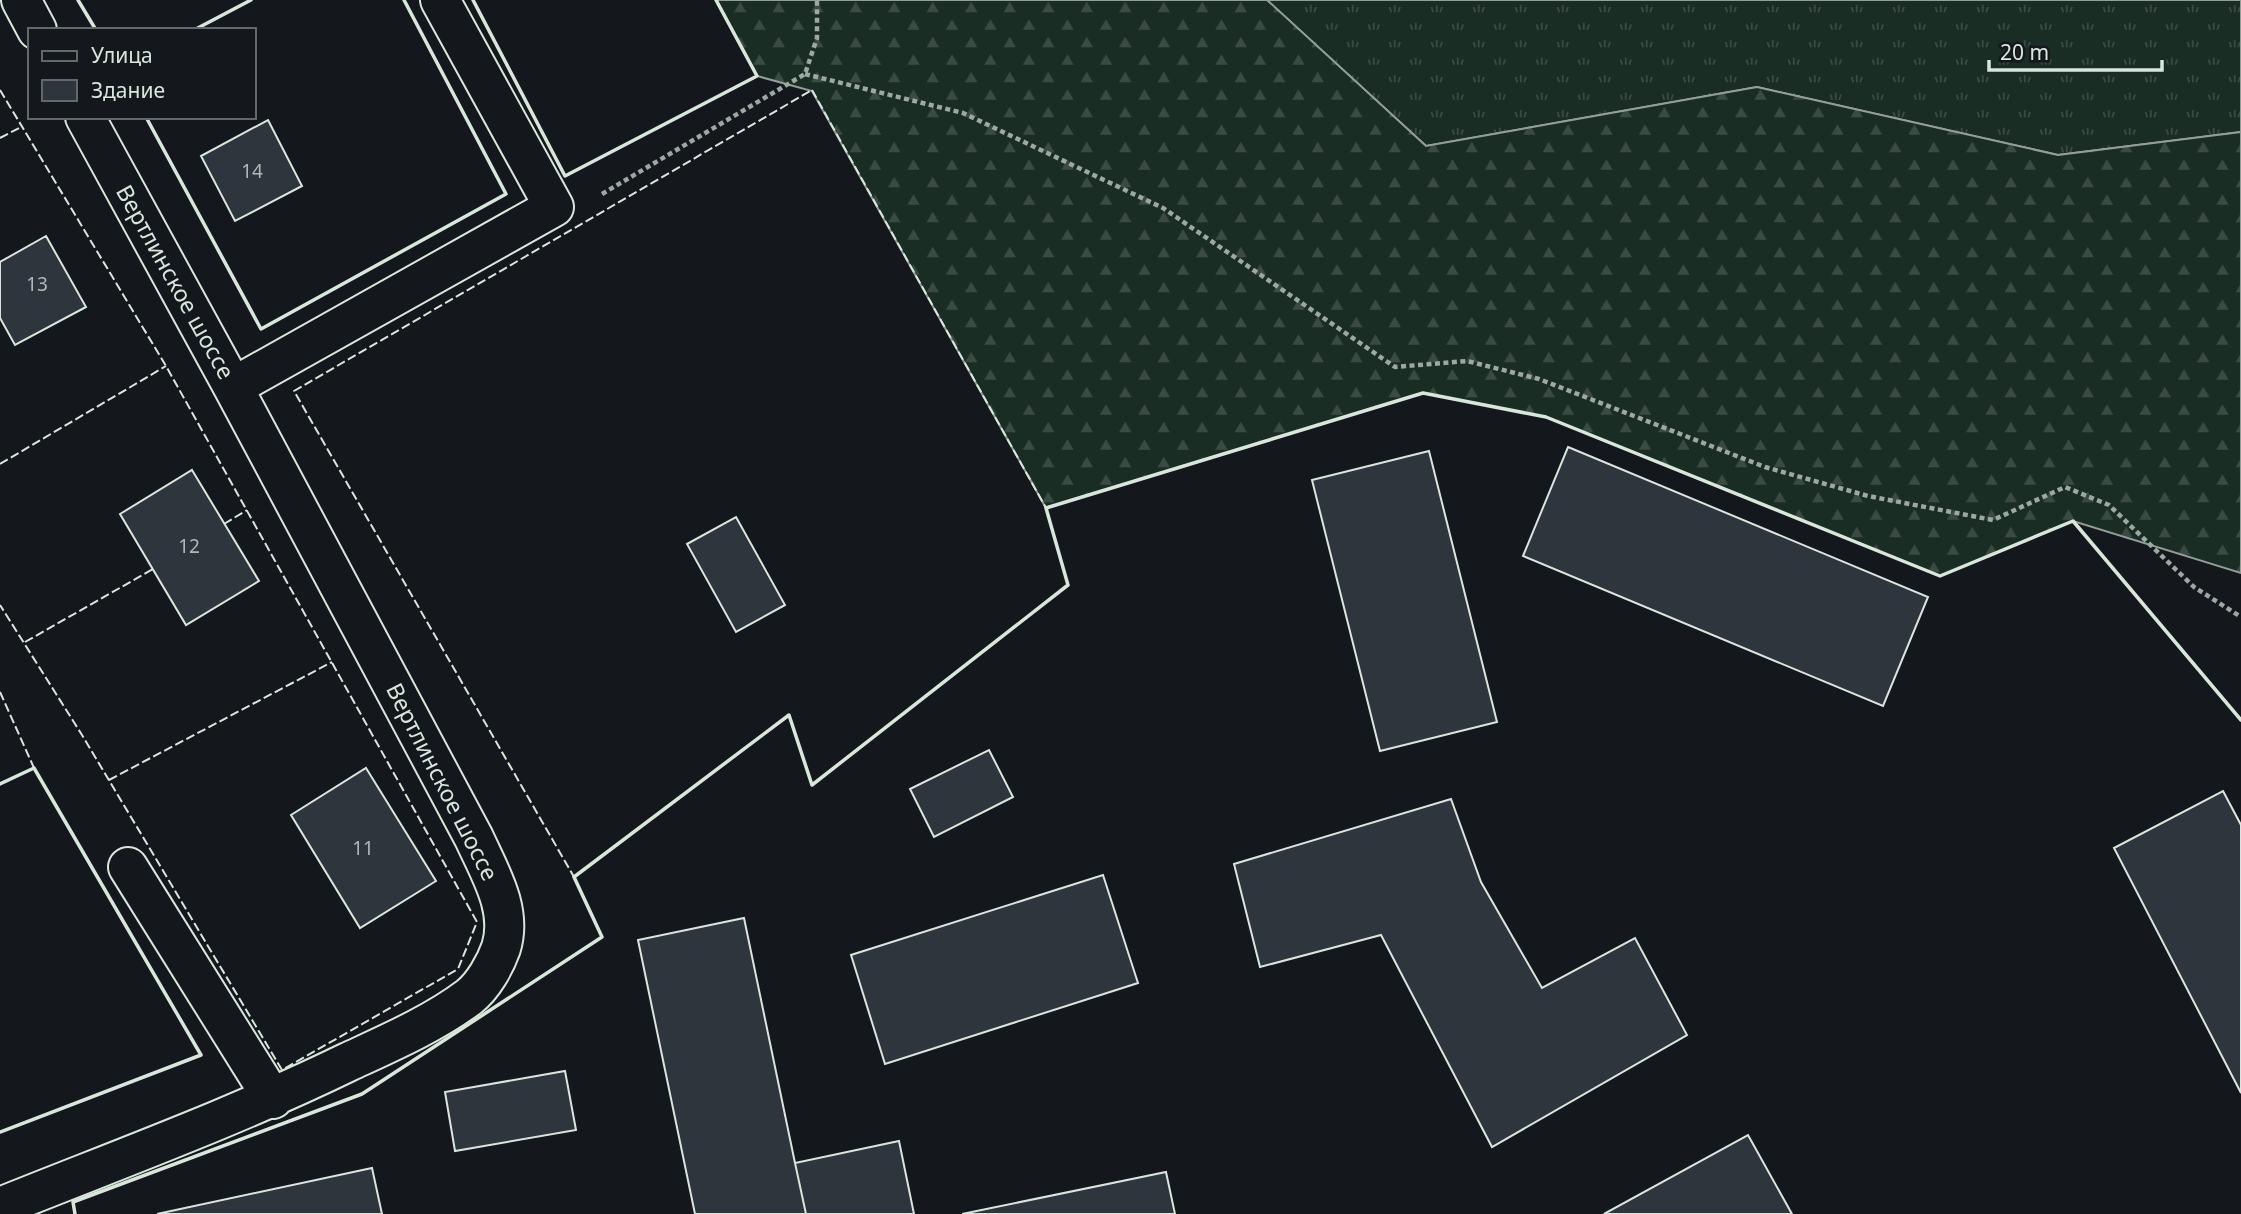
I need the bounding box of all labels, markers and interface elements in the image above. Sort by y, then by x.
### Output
legend [28,28,256,119]
scale bar [1989,28,2162,72]
text: 20 m [2000,38,2049,66]
text: Улица [91,41,153,69]
text: Здание [91,76,165,104]
house number: 14 [241,158,263,184]
street label: Вертлинское шоссе [109,179,243,385]
house number: 13 [26,271,48,297]
house number: 12 [178,533,200,559]
street label: Вертлинское шоссе [379,677,507,886]
house number: 11 [352,835,374,861]

